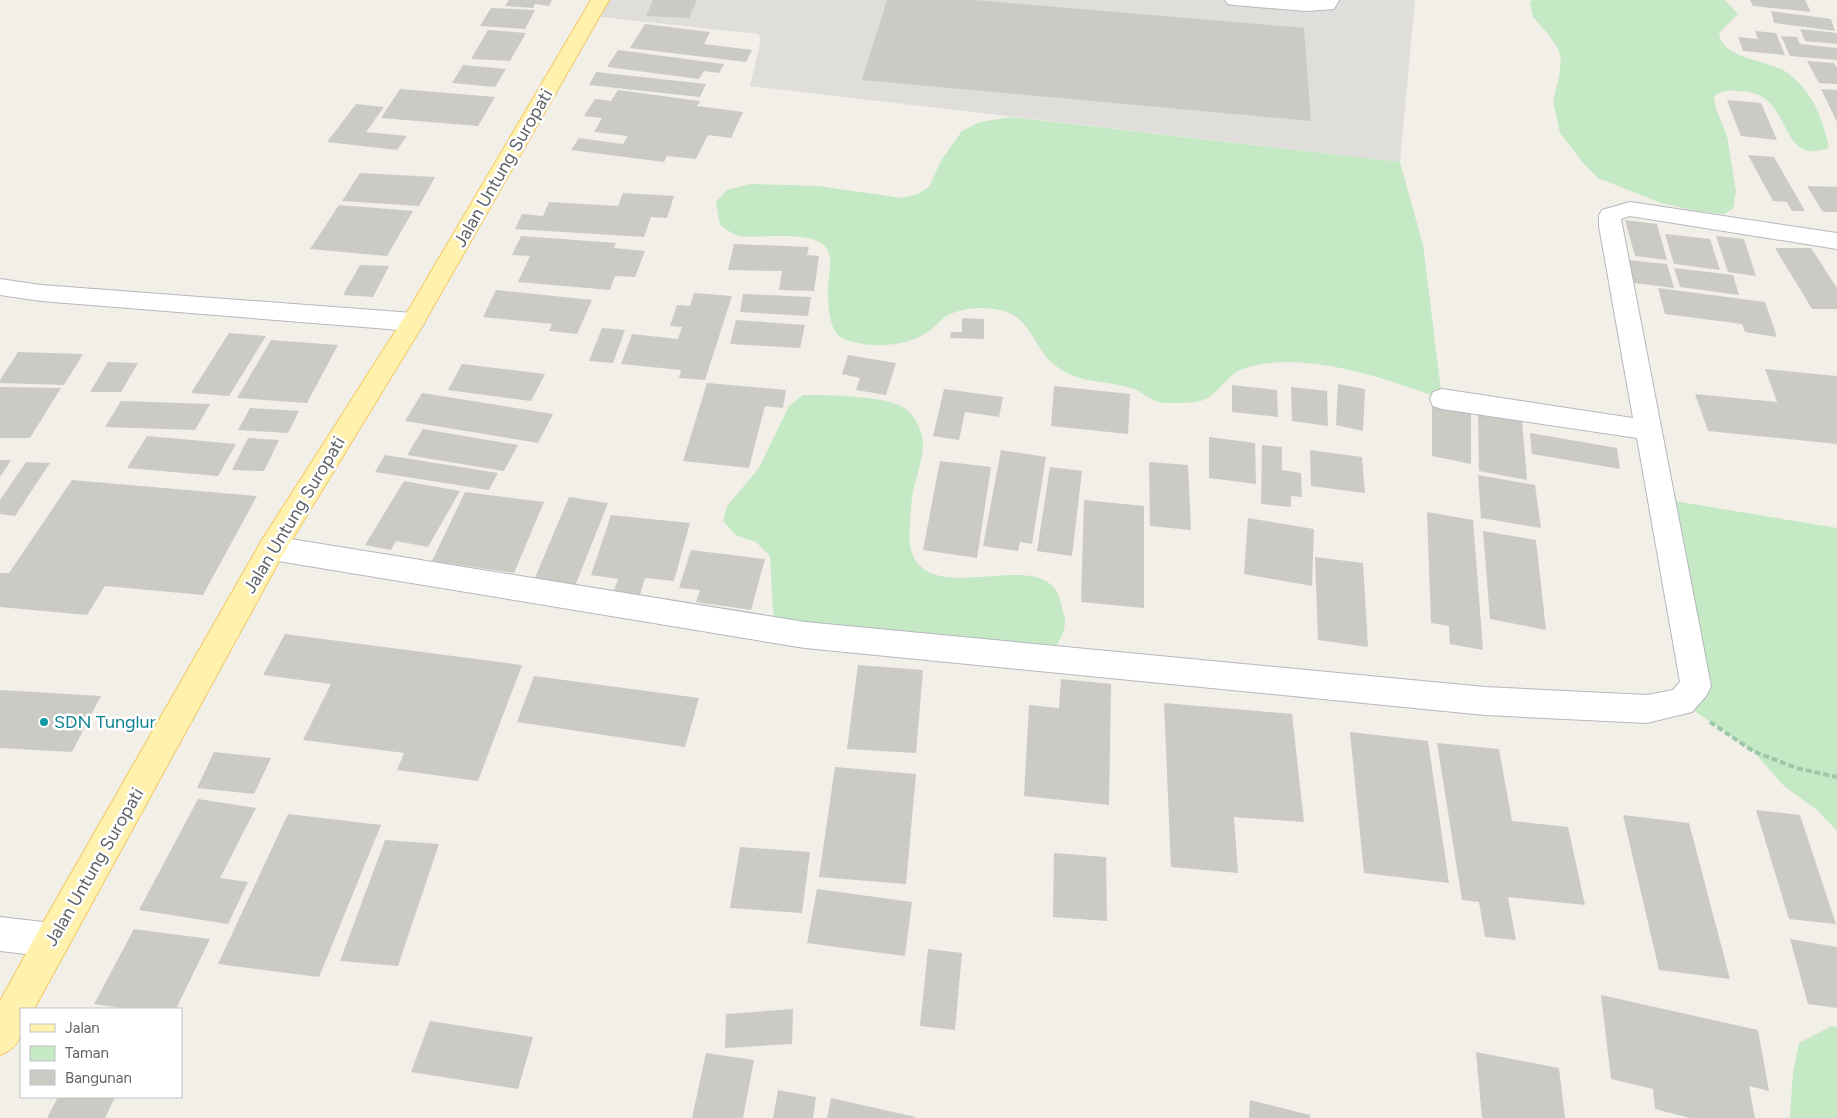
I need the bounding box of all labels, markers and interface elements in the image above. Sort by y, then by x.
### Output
street label: Jalan Untung Suropati [449,85,557,251]
street label: Jalan Untung Suropati [238,433,350,597]
place label: SDN Tunglur [54,711,156,733]
marker: SDN Tunglur [38,716,50,728]
street label: Jalan Untung Suropati [40,784,148,950]
legend [20,1008,182,1098]
text: Jalan [65,1019,100,1037]
text: Taman [65,1044,109,1062]
text: Bangunan [65,1069,132,1087]

